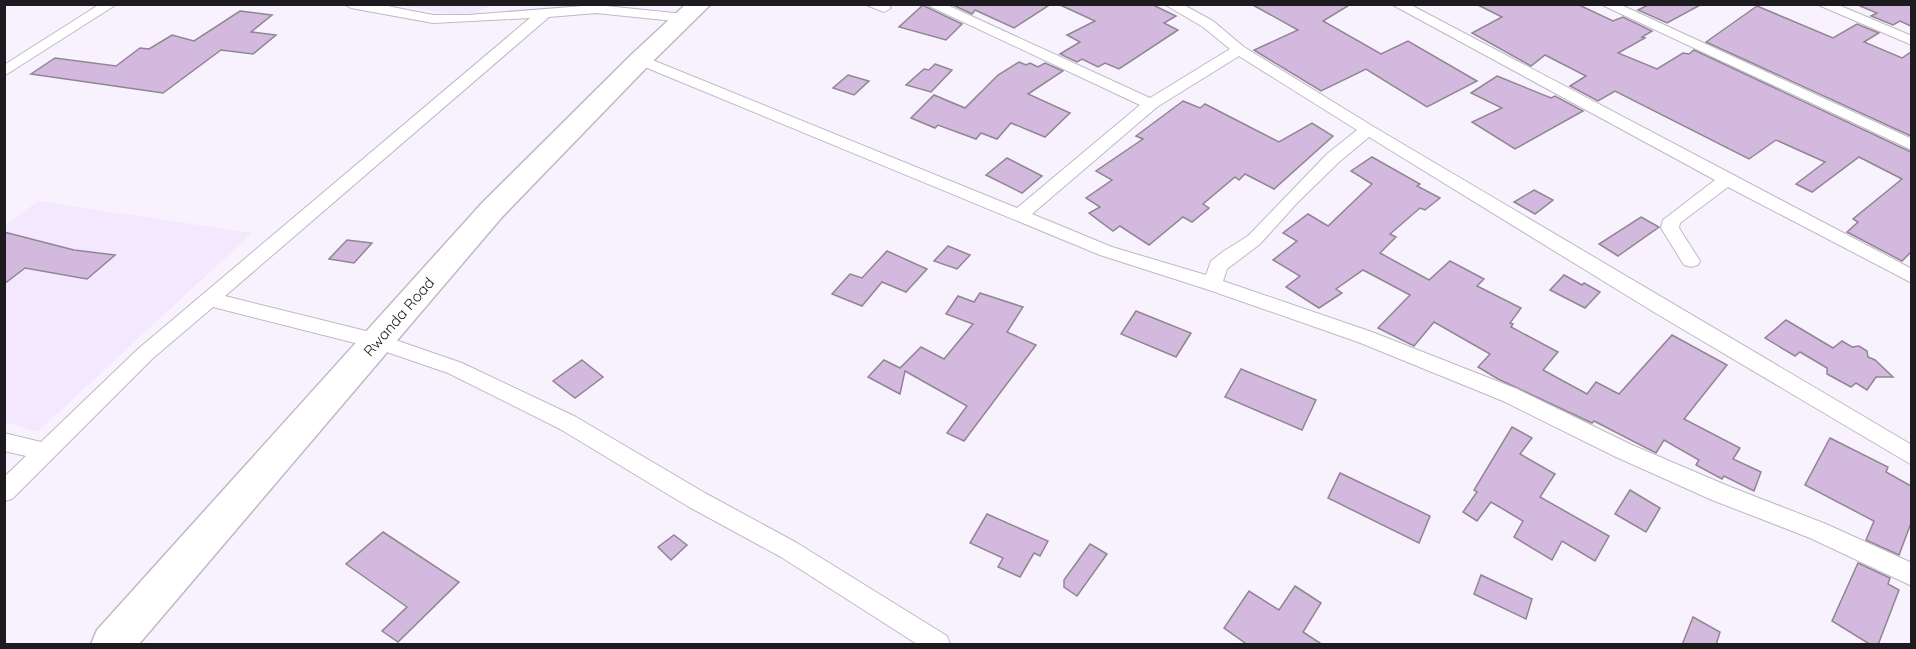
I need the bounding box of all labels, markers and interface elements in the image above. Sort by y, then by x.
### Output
street label: Rwanda Road [359,273,438,360]

